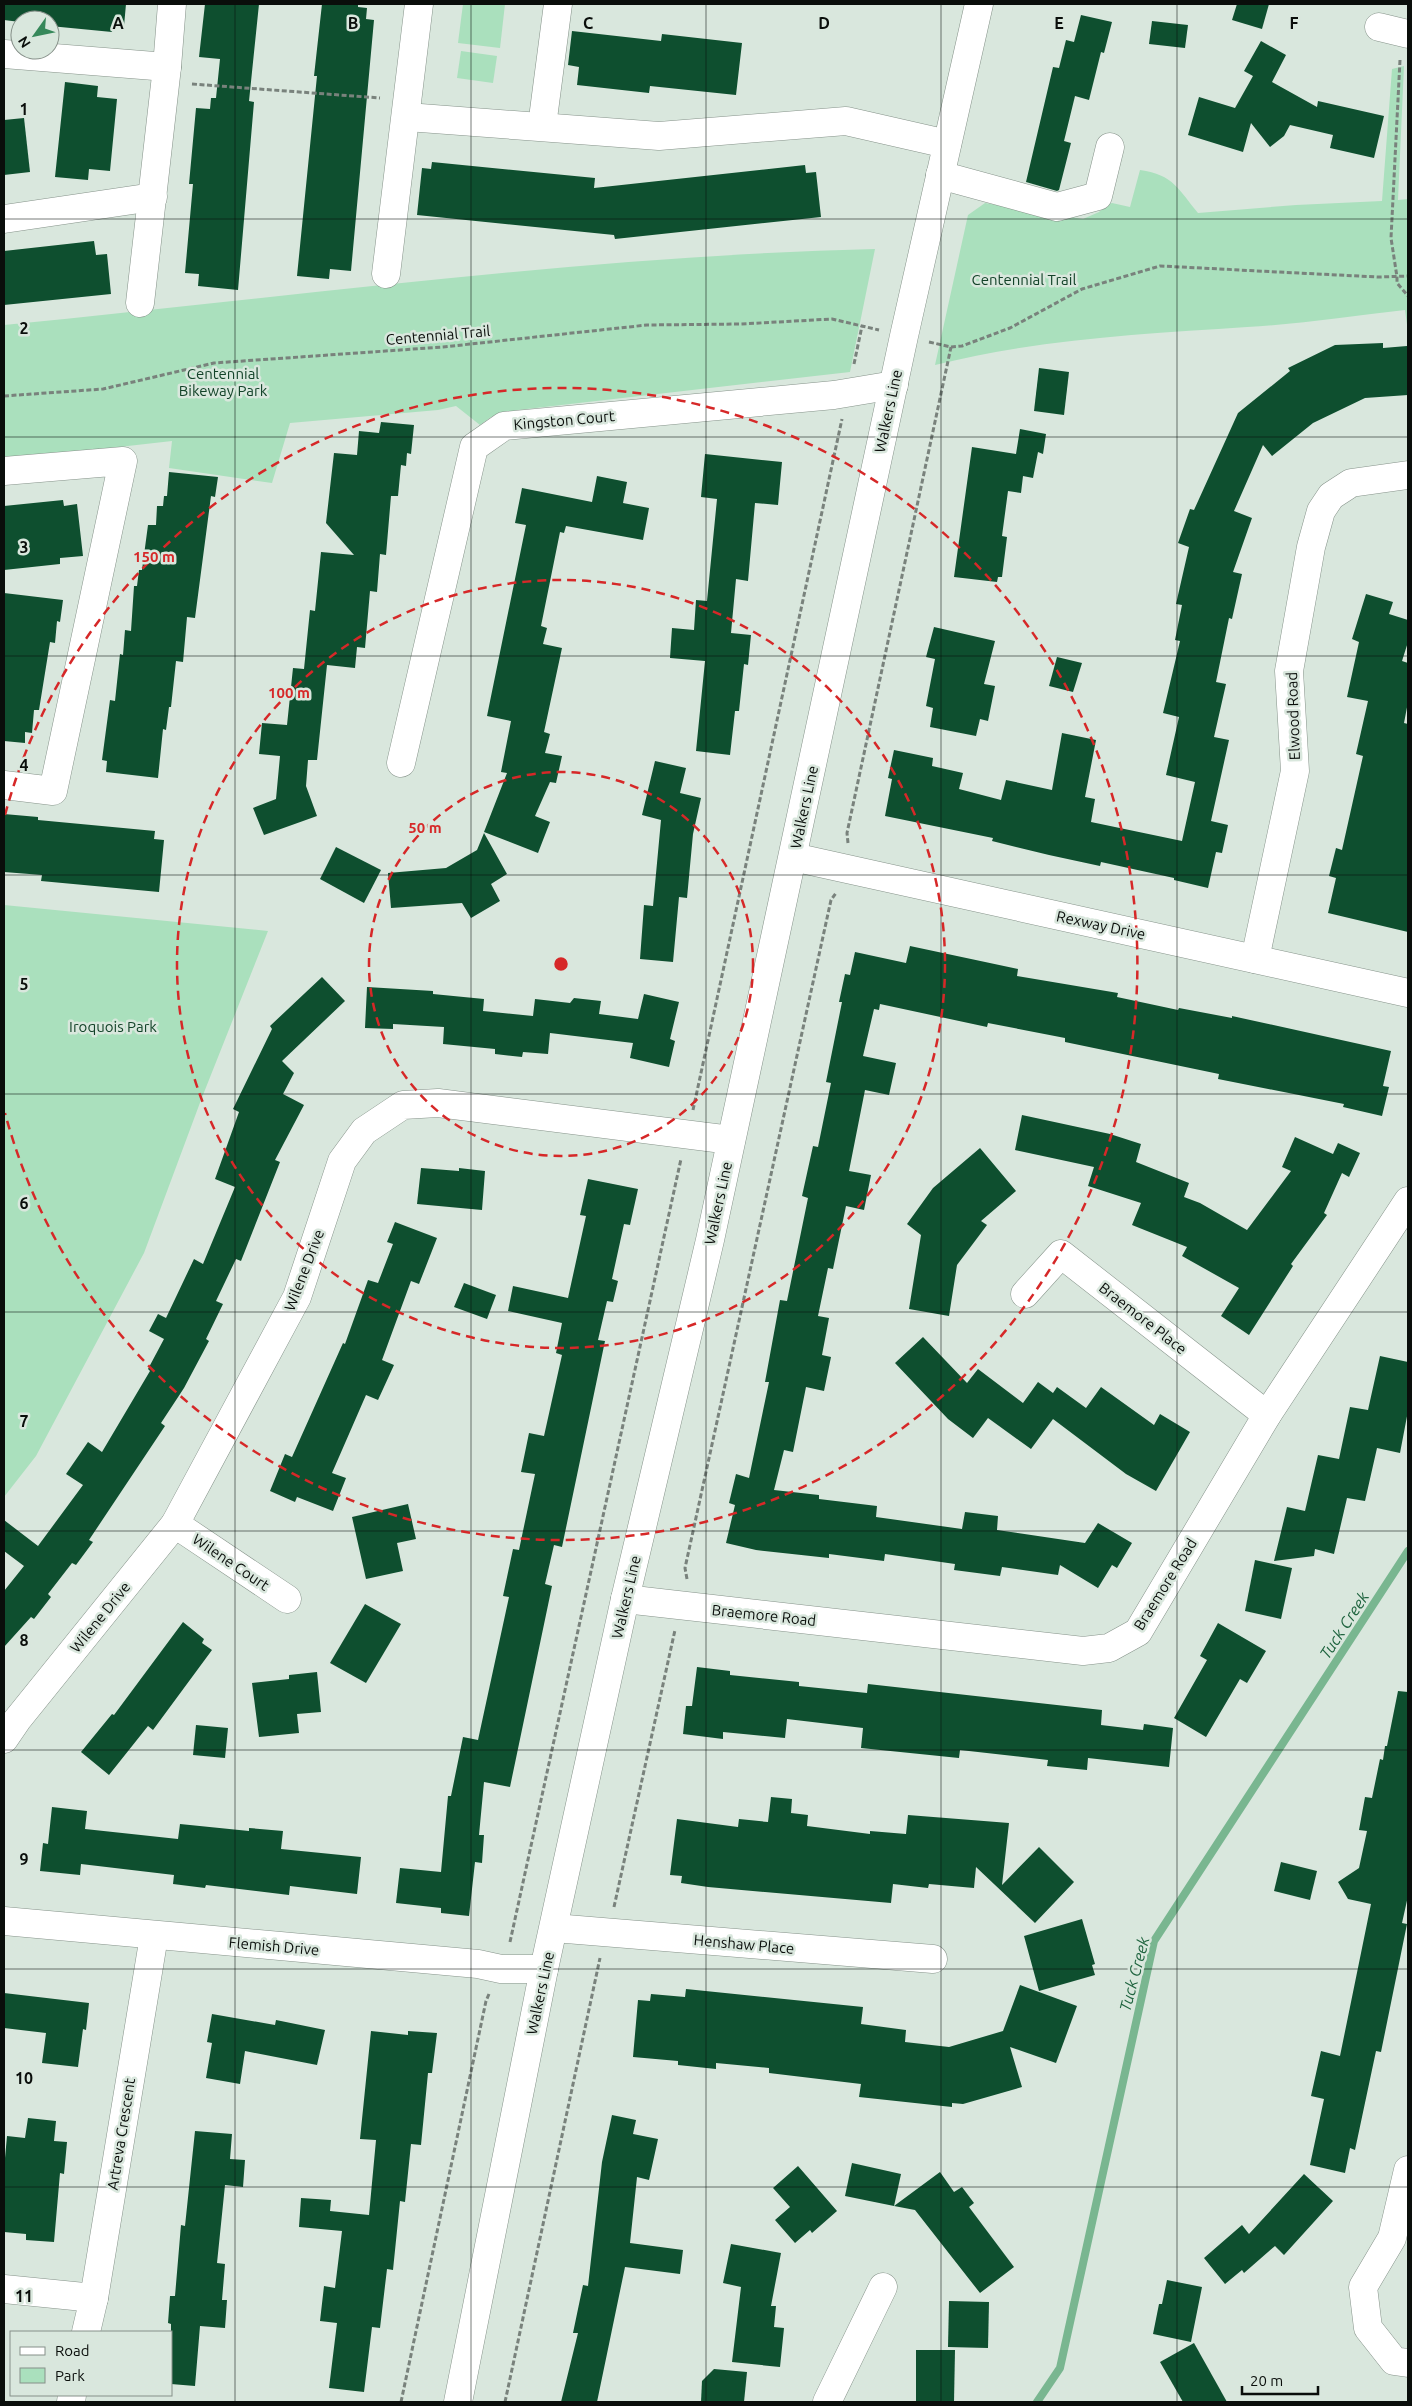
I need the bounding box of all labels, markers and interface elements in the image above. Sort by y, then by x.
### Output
north arrow [10,10,60,60]
text: A [112,14,124,32]
text: B [348,14,358,32]
text: C [583,14,593,32]
text: D [818,14,830,32]
text: E [1054,14,1064,32]
text: F [1290,14,1299,32]
text: N [15,33,34,51]
text: 1 [19,100,29,118]
park label: Centennial Trail [972,271,1076,288]
text: 2 [19,319,29,337]
street label: Centennial Trail [385,322,491,348]
park label: Centennial Bikeway Park [179,365,268,399]
street label: Walkers Line [871,368,905,454]
street label: Kingston Court [513,407,615,433]
text: 3 [19,538,29,556]
text: 150 m [133,548,175,565]
street label: Elwood Road [1283,672,1303,760]
text: 100 m [268,684,310,701]
text: 4 [19,756,29,774]
street label: Walkers Line [787,764,821,850]
text: 50 m [408,819,442,836]
street label: Rexway Drive [1055,907,1147,943]
centre of rings [552,955,570,973]
text: 5 [19,975,29,993]
park label: Iroquois Park [69,1018,157,1035]
street label: Walkers Line [701,1160,735,1246]
text: 6 [19,1194,29,1212]
street label: Wilene Drive [281,1227,327,1313]
street label: Braemore Place [1096,1279,1190,1357]
text: 7 [19,1412,29,1430]
street label: Wilene Court [190,1530,272,1594]
street label: Braemore Road [1130,1535,1200,1633]
street label: Walkers Line [608,1554,644,1640]
street label: Wilene Drive [66,1578,134,1656]
water label: Tuck Creek [1316,1587,1373,1662]
street label: Braemore Road [711,1601,817,1629]
text: 8 [19,1631,29,1649]
text: 9 [19,1850,29,1868]
street label: Henshaw Place [693,1931,795,1957]
street label: Flemish Drive [228,1934,320,1958]
water label: Tuck Creek [1115,1934,1153,2013]
street label: Walkers Line [523,1950,557,2036]
text: 10 [15,2069,33,2087]
street label: Artreva Crescent [104,2077,138,2191]
text: 11 [15,2287,33,2305]
legend [10,2331,172,2396]
text: Road [55,2342,90,2359]
scale bar [1242,2364,1318,2396]
text: Park [55,2367,85,2384]
text: 20 m [1250,2372,1283,2389]

